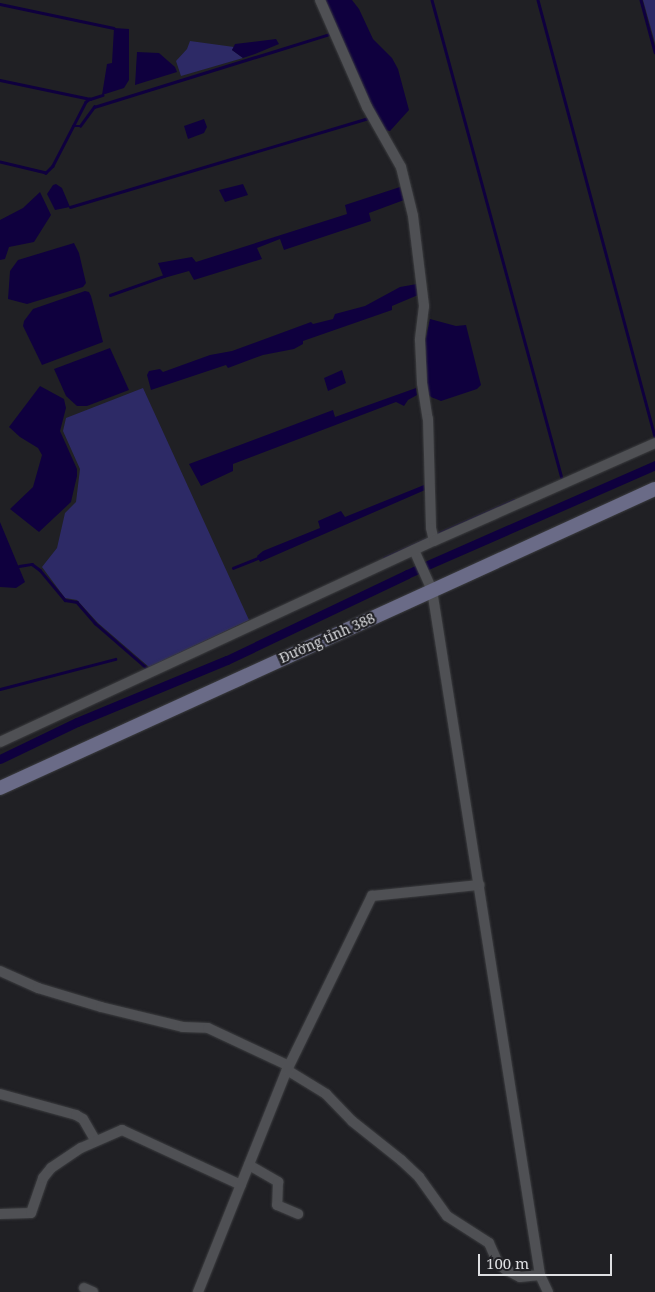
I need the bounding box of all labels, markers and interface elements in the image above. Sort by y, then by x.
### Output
street label: Đường tỉnh 388 [277,609,377,667]
scale bar [480,1244,614,1276]
text: 100 m [486,1253,529,1273]

